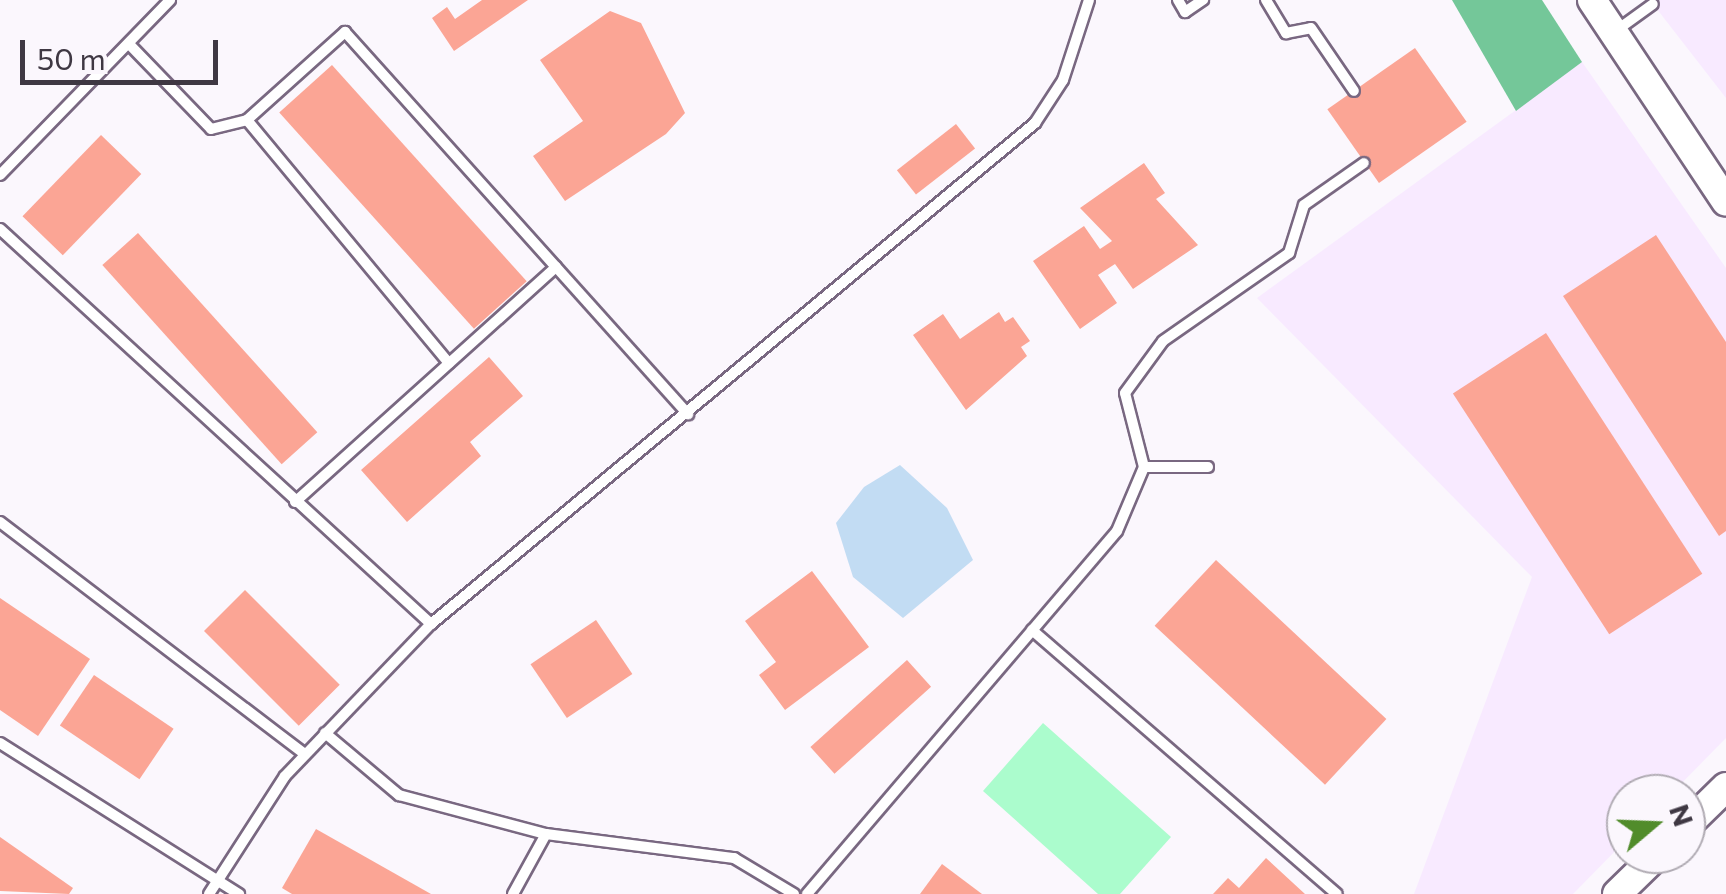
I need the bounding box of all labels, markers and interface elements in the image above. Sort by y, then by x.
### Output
scale bar [25,20,222,82]
text: 50 m [37,39,106,76]
north arrow [1606,774,1706,874]
text: N [1663,799,1702,830]

